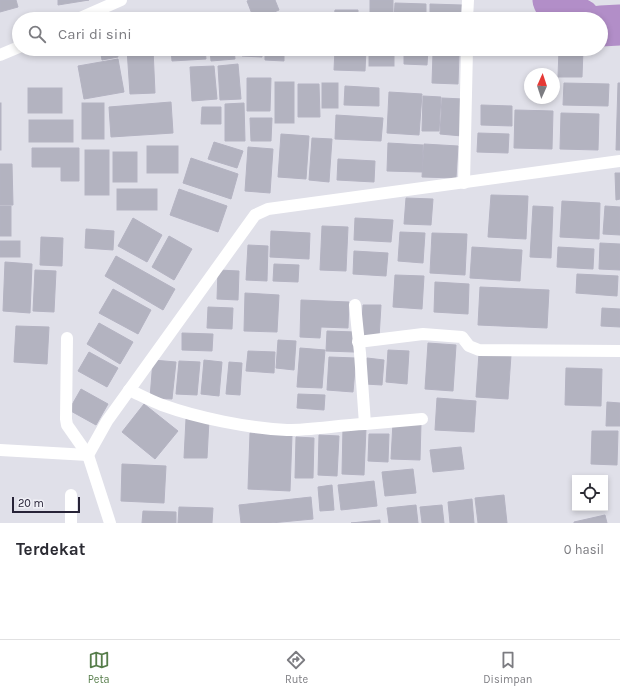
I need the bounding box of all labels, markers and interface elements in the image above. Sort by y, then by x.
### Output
search box [12,12,608,56]
icon: search [26,23,48,45]
text: Cari di sini [58,25,132,43]
north arrow [524,68,560,104]
map controls [572,475,608,511]
button: locate [572,475,608,511]
scale bar [12,495,80,514]
text: 20 m [18,497,44,510]
text: Terdekat [16,539,85,559]
text: 0 hasil [564,542,604,557]
tab: Peta [88,649,110,686]
tab: Rute [285,649,308,686]
tab: Disimpan [483,649,532,686]

